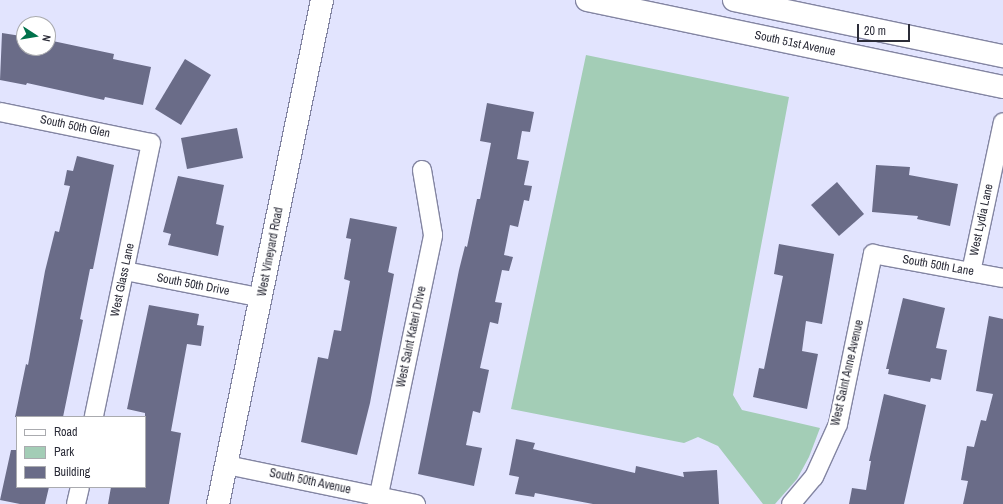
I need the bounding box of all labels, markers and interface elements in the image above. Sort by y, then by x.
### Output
north arrow [16,16,56,56]
scale bar [859,16,912,42]
text: 20 m [864,23,886,39]
street label: South 51st Avenue [753,28,837,60]
text: N [39,34,54,43]
street label: South 50th Glen [39,113,111,141]
street label: West Lydia Lane [967,183,997,257]
street label: West Vineyard Road [255,206,287,298]
street label: West Glass Lane [108,242,138,318]
street label: South 50th Lane [901,253,975,279]
street label: South 50th Drive [155,271,231,299]
street label: West Saint Kateri Drive [394,285,430,389]
street label: West Saint Anne Avenue [829,318,867,428]
legend [16,416,146,488]
text: Road [54,424,78,440]
text: Park [54,444,74,460]
text: Building [54,464,90,480]
street label: South 50th Avenue [268,466,352,498]

